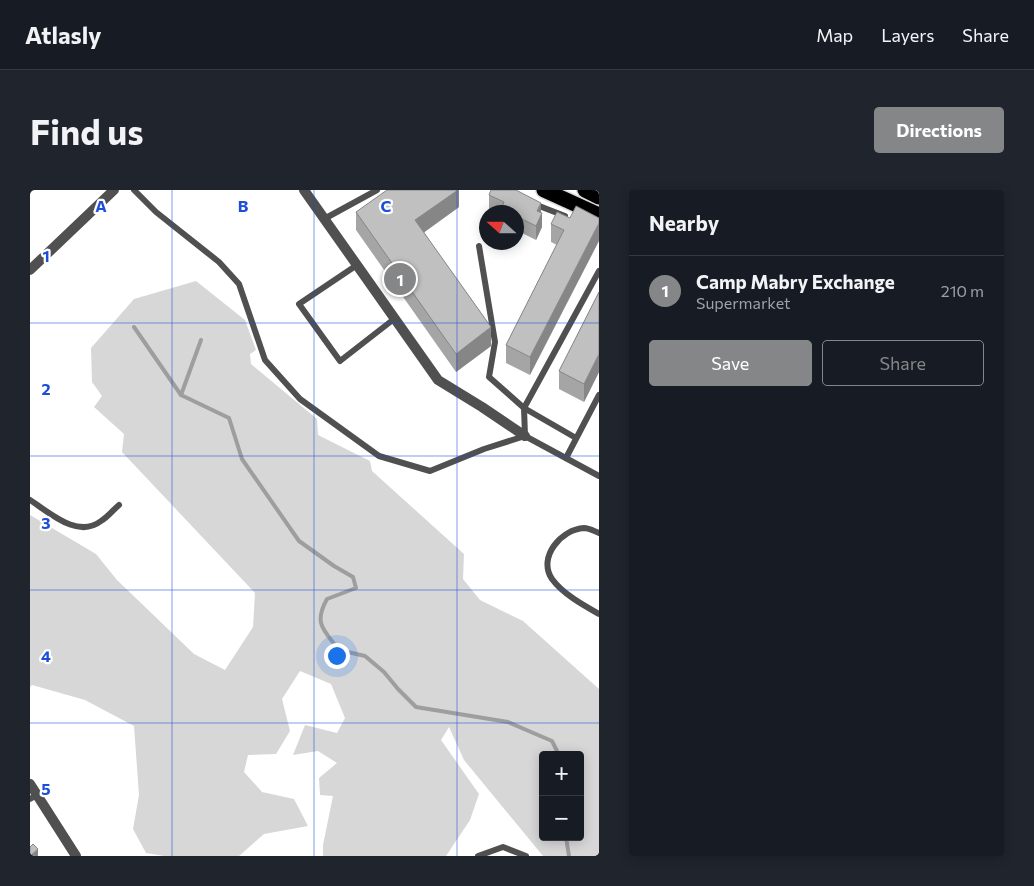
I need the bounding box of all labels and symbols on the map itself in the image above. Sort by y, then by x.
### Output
text: A [95,196,107,215]
text: B [238,196,249,215]
text: C [381,196,392,215]
north arrow [479,205,524,250]
text: 1 [42,246,50,265]
pin: 1 [384,260,416,298]
text: 2 [41,379,51,398]
text: 3 [41,513,51,532]
your location [324,643,350,669]
text: 4 [41,646,51,665]
text: 5 [41,779,51,798]

